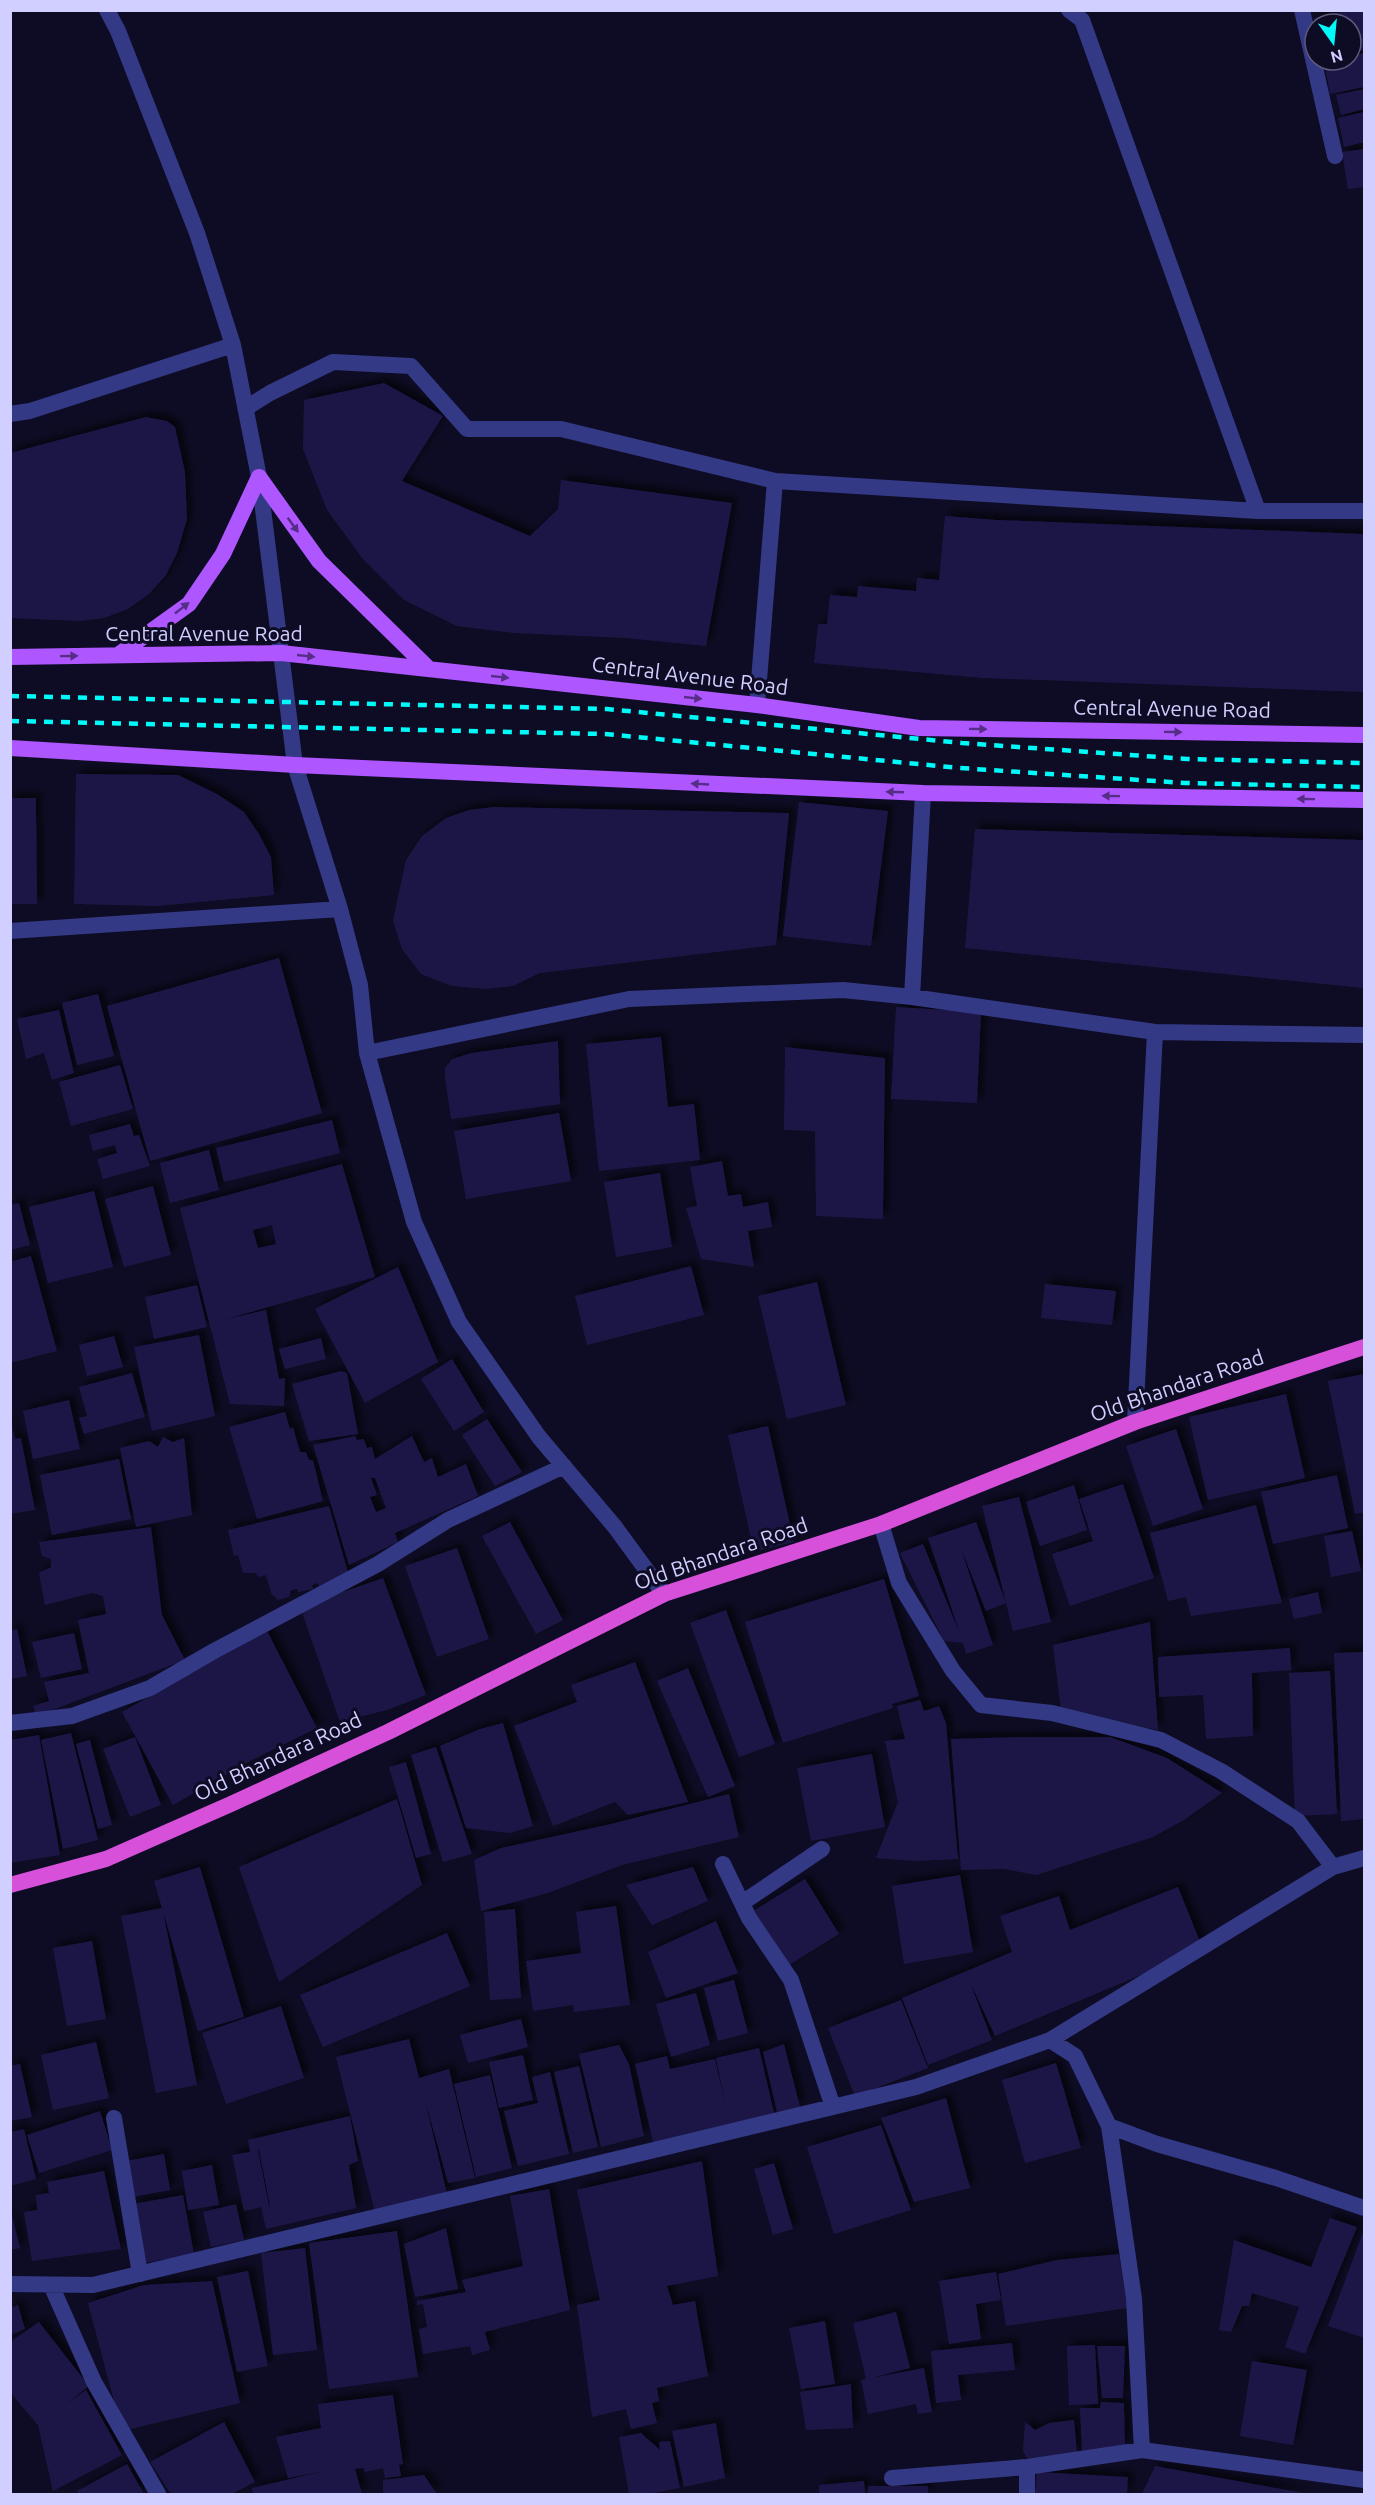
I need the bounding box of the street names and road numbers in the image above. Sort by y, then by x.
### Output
street label: Central Avenue Road [105,621,303,645]
street label: Central Avenue Road [591,651,790,699]
street label: Central Avenue Road [1073,694,1271,722]
street label: Old Bhandara Road [1087,1344,1267,1426]
street label: Old Bhandara Road [631,1512,811,1594]
street label: Old Bhandara Road [190,1707,365,1805]

